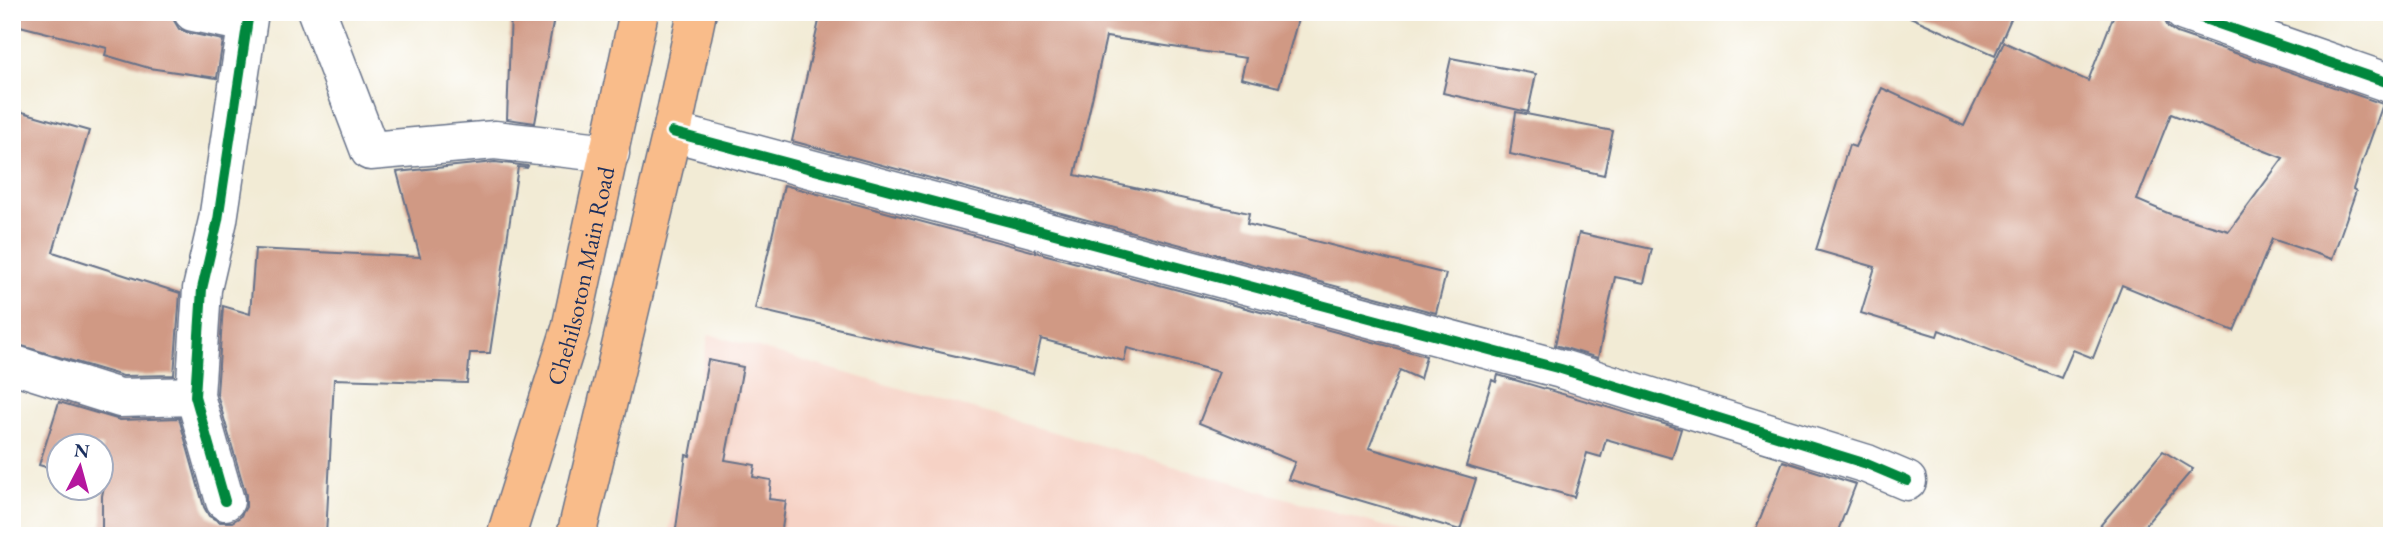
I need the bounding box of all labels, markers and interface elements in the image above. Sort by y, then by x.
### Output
street label: Chehilsoton Main Road [539,163,621,389]
north arrow [46,433,116,503]
text: N [73,437,91,464]

